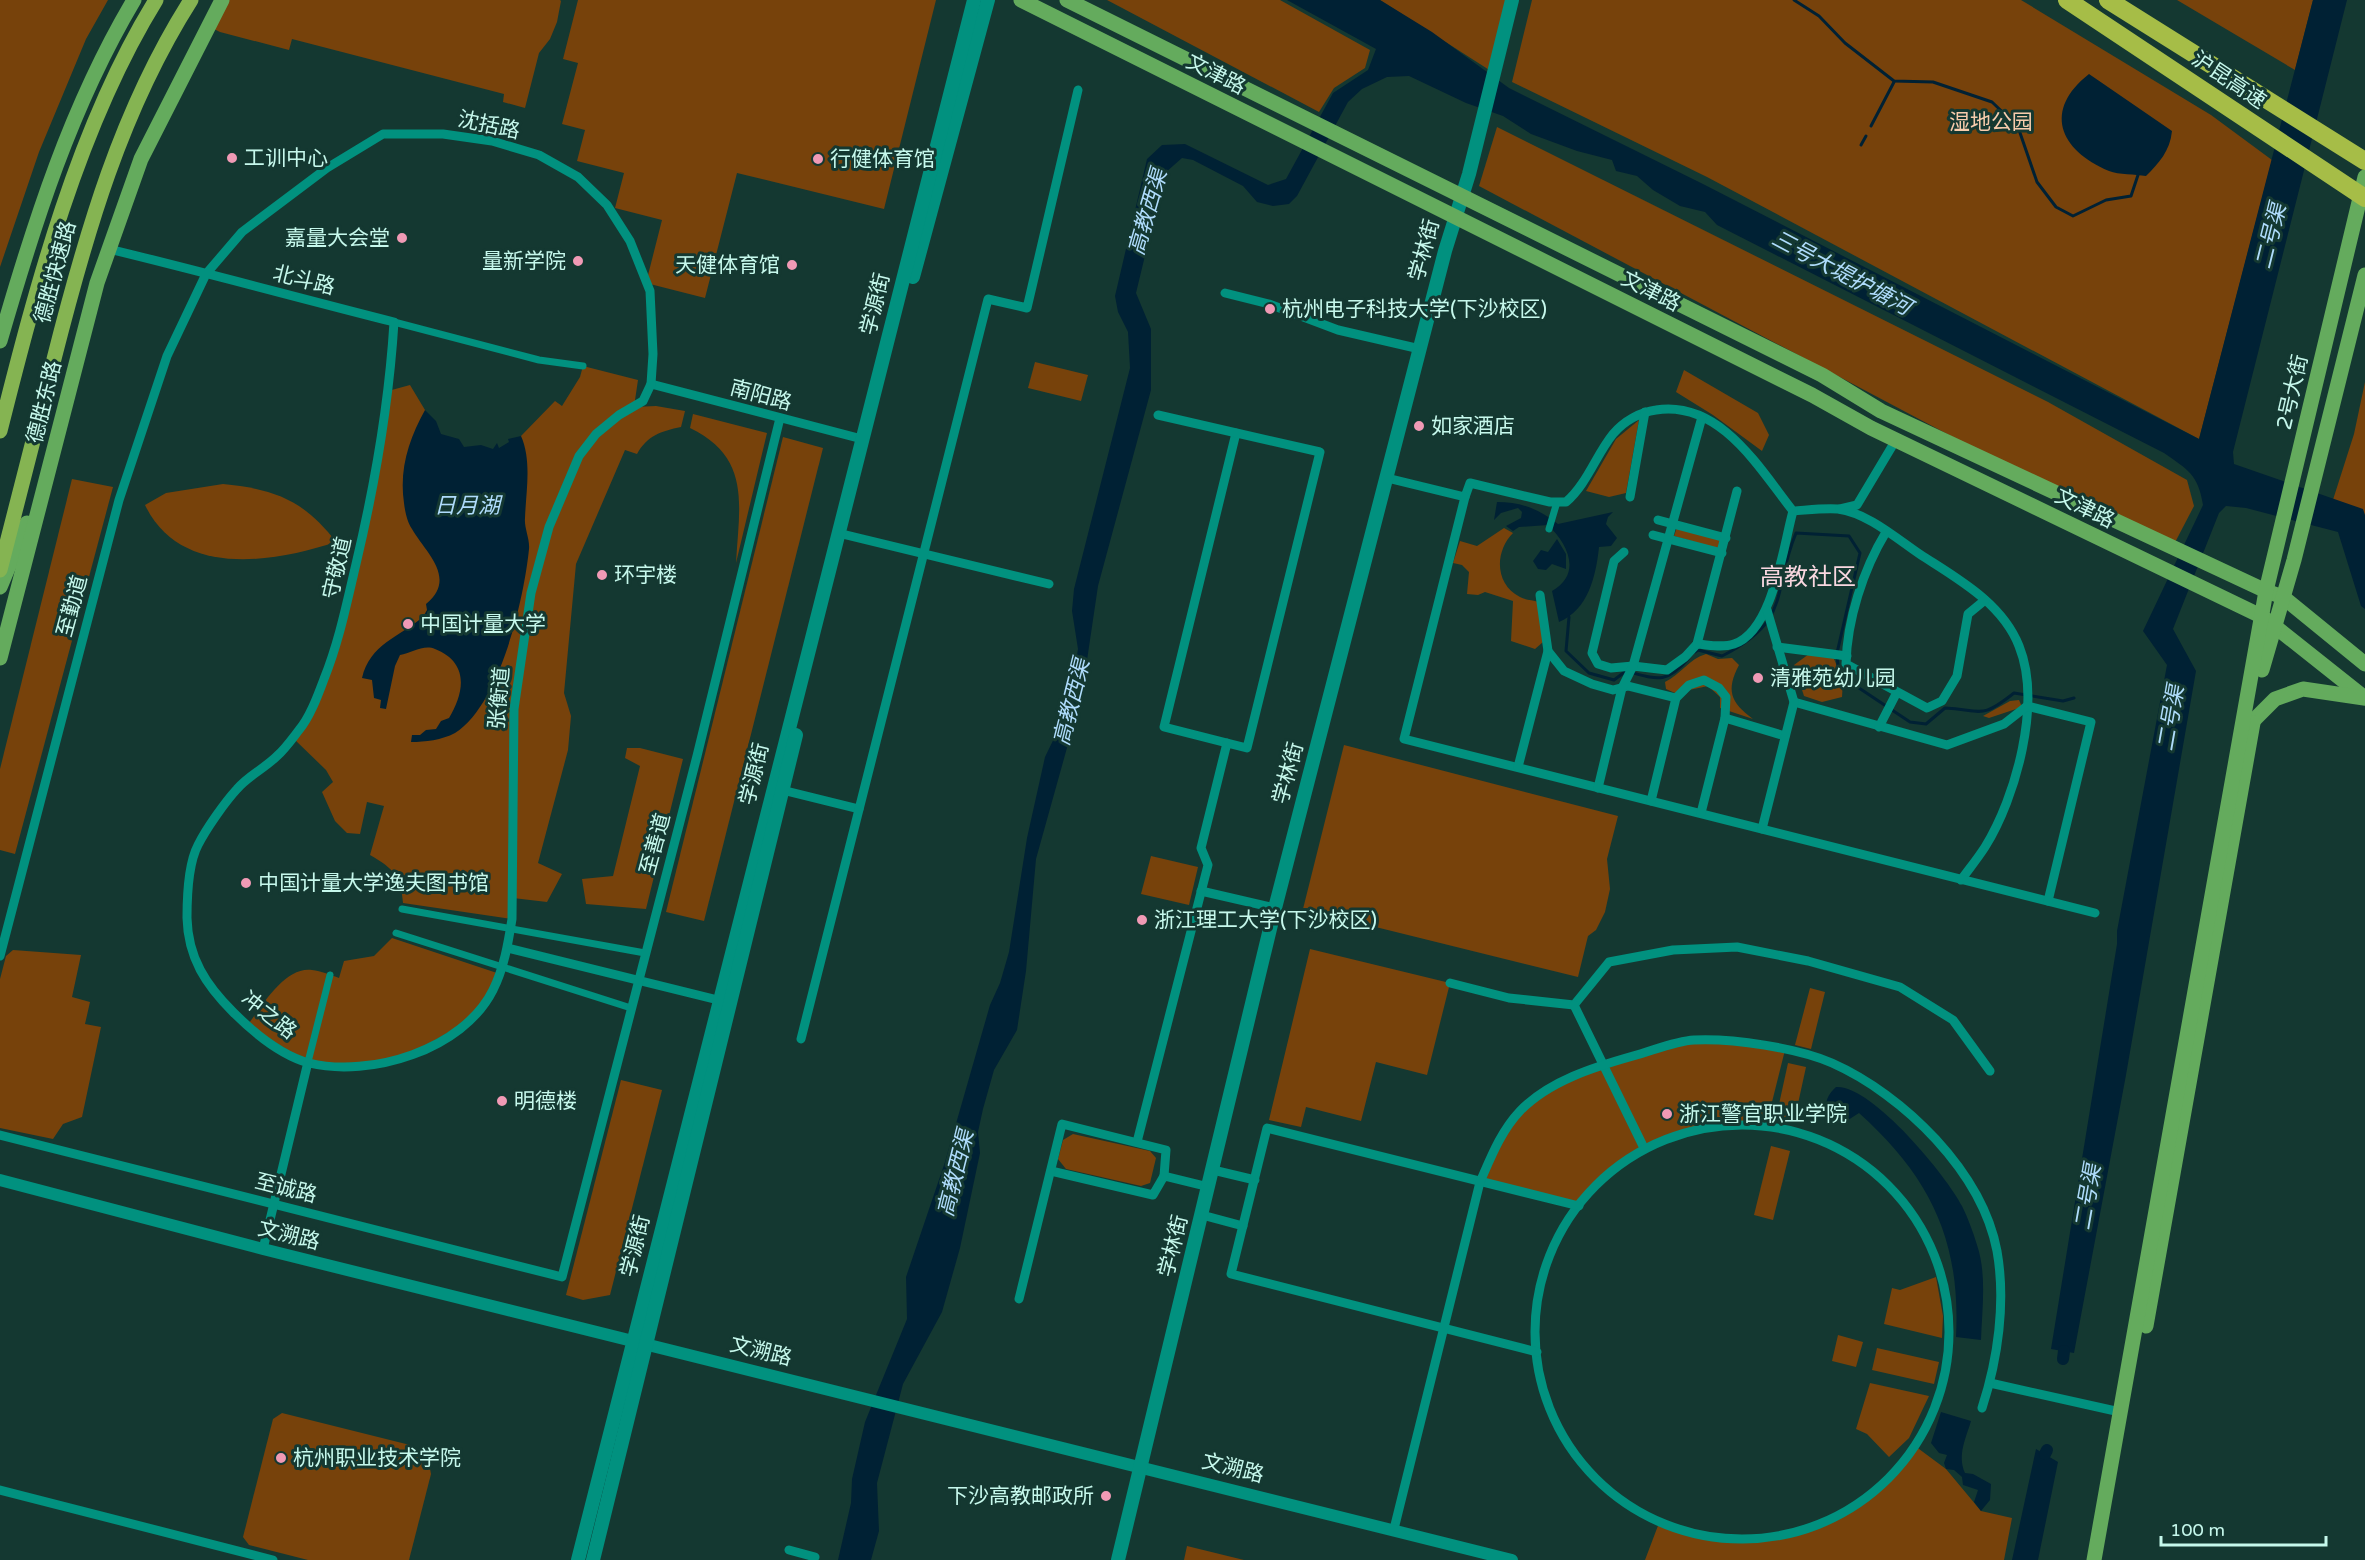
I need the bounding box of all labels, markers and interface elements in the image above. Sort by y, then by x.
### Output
street label: 沪昆高速 [2187,47,2271,114]
street label: 文津路 [1182,49,1250,100]
street label: 沈括路 [455,107,522,144]
park label: 湿地公园 [1949,110,2033,135]
place label: 工训中心 [244,146,328,171]
place label: 行健体育馆 [830,147,935,172]
marker: 工训中心 [225,151,239,165]
marker: 行健体育馆 [811,152,825,166]
water label: 高教西渠 [1123,164,1173,258]
water label: 二号渠 [2250,198,2292,271]
street label: 学林街 [1404,216,1445,284]
street label: 德胜快速路 [30,218,81,326]
water label: 三号大堤护塘河 [1767,225,1919,322]
place label: 嘉量大会堂 [285,226,390,251]
marker: 嘉量大会堂 [395,231,409,245]
place label: 量新学院 [482,249,566,274]
place label: 天健体育馆 [675,253,780,278]
marker: 量新学院 [571,254,585,268]
marker: 天健体育馆 [785,258,799,272]
street label: 北斗路 [270,261,337,300]
street label: 文津路 [1617,266,1685,317]
street label: 学源街 [856,271,895,338]
place label: 杭州电子科技大学(下沙校区) [1282,297,1547,322]
marker: 杭州电子科技大学(下沙校区) [1263,302,1277,316]
street label: 2号大街 [2272,352,2313,432]
street label: 德胜东路 [22,358,67,446]
street label: 南阳路 [727,375,795,416]
place label: 如家酒店 [1431,414,1515,439]
marker: 如家酒店 [1412,419,1426,433]
street label: 文津路 [2051,483,2119,533]
water label: 日月湖 [434,493,503,519]
street label: 守敬道 [318,535,357,602]
place label: 环宇楼 [614,563,677,588]
district label: 高教社区 [1760,563,1856,592]
marker: 环宇楼 [595,568,609,582]
street label: 至勤道 [52,572,93,640]
place label: 中国计量大学 [420,612,546,637]
marker: 中国计量大学 [401,617,415,631]
water label: 高教西渠 [1049,654,1096,748]
street label: 张衡道 [484,666,515,731]
place label: 清雅苑幼儿园 [1770,666,1896,691]
marker: 清雅苑幼儿园 [1751,671,1765,685]
water label: 二号渠 [2152,680,2190,753]
street label: 学林街 [1268,739,1309,807]
street label: 学源街 [735,741,774,808]
street label: 至善道 [635,810,676,878]
place label: 中国计量大学逸夫图书馆 [258,871,489,896]
marker: 中国计量大学逸夫图书馆 [239,876,253,890]
place label: 浙江理工大学(下沙校区) [1154,908,1377,933]
marker: 浙江理工大学(下沙校区) [1135,913,1149,927]
street label: 冲之路 [236,986,301,1045]
place label: 明德楼 [514,1089,577,1114]
marker: 明德楼 [495,1094,509,1108]
place label: 浙江警官职业学院 [1679,1102,1847,1127]
marker: 浙江警官职业学院 [1660,1107,1674,1121]
water label: 高教西渠 [933,1125,980,1219]
water label: 二号渠 [2069,1159,2107,1232]
street label: 至诚路 [252,1169,319,1208]
street label: 学源街 [616,1213,655,1280]
street label: 学林街 [1154,1213,1193,1280]
street label: 文溯路 [255,1216,322,1255]
street label: 文溯路 [727,1332,794,1371]
place label: 杭州职业技术学院 [293,1446,461,1471]
street label: 文溯路 [1199,1449,1266,1488]
marker: 杭州职业技术学院 [274,1451,288,1465]
place label: 下沙高教邮政所 [947,1484,1094,1509]
marker: 下沙高教邮政所 [1099,1489,1113,1503]
scale bar [2161,1509,2326,1547]
text: 100 m [2170,1519,2225,1541]

